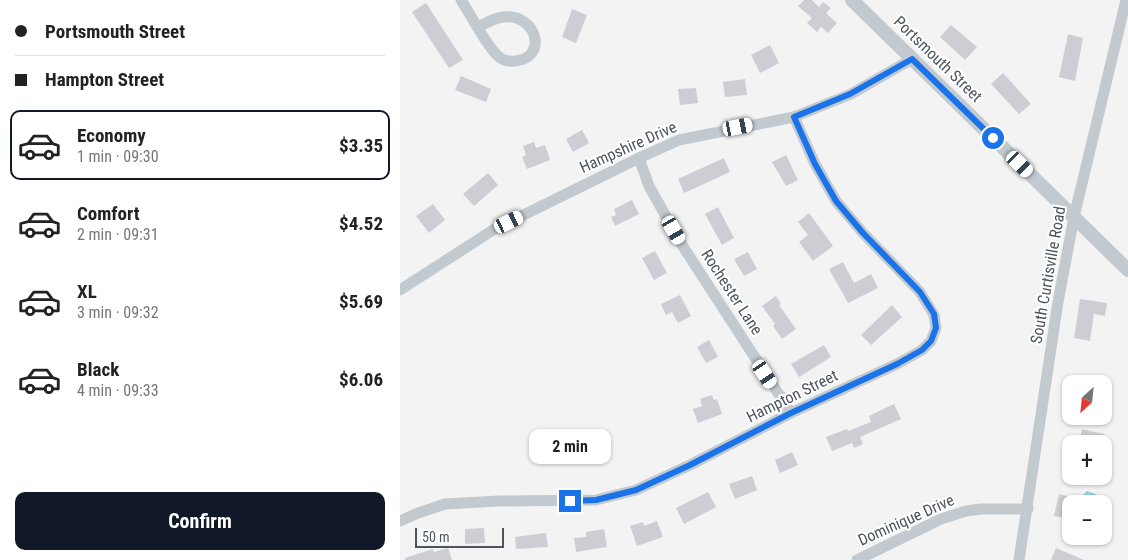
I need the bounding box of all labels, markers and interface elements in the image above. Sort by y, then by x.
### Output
street label: Portsmouth Street [890,12,986,106]
text: Portsmouth Street [45,20,185,43]
text: Hampton Street [45,68,164,91]
street label: Hampshire Drive [577,117,679,177]
car [721,117,754,137]
icon: car [17,123,62,168]
text: Economy [77,124,146,147]
route start [982,127,1004,149]
text: $3.35 [339,134,383,157]
text: 1 min · 09:30 [77,147,159,166]
car [1003,148,1036,180]
icon: car [17,201,62,246]
text: Comfort [77,202,140,225]
street label: South Curtisville Road [1027,205,1069,345]
car [492,209,525,235]
text: $4.52 [339,212,383,235]
car [660,213,687,247]
text: 2 min · 09:31 [77,225,159,244]
street label: Rochester Lane [697,246,767,338]
icon: car [17,279,62,324]
text: XL [77,280,97,303]
text: $5.69 [339,290,383,313]
text: 3 min · 09:32 [77,303,159,322]
icon: car [17,357,62,402]
car [750,357,779,391]
text: Black [77,358,119,381]
street label: Hampton Street [743,366,841,426]
text: $6.06 [339,368,383,391]
north arrow [1062,375,1112,425]
map controls [1062,375,1112,545]
text: 4 min · 09:33 [77,381,159,400]
callout: 2 min [529,428,611,464]
button: + [1062,435,1112,485]
text: 2 min [552,437,588,456]
route end [559,490,581,512]
street label: Dominique Drive [855,490,957,550]
button: Confirm [15,492,385,550]
button: − [1062,495,1112,545]
scale bar [415,525,504,548]
text: 50 m [422,529,450,545]

